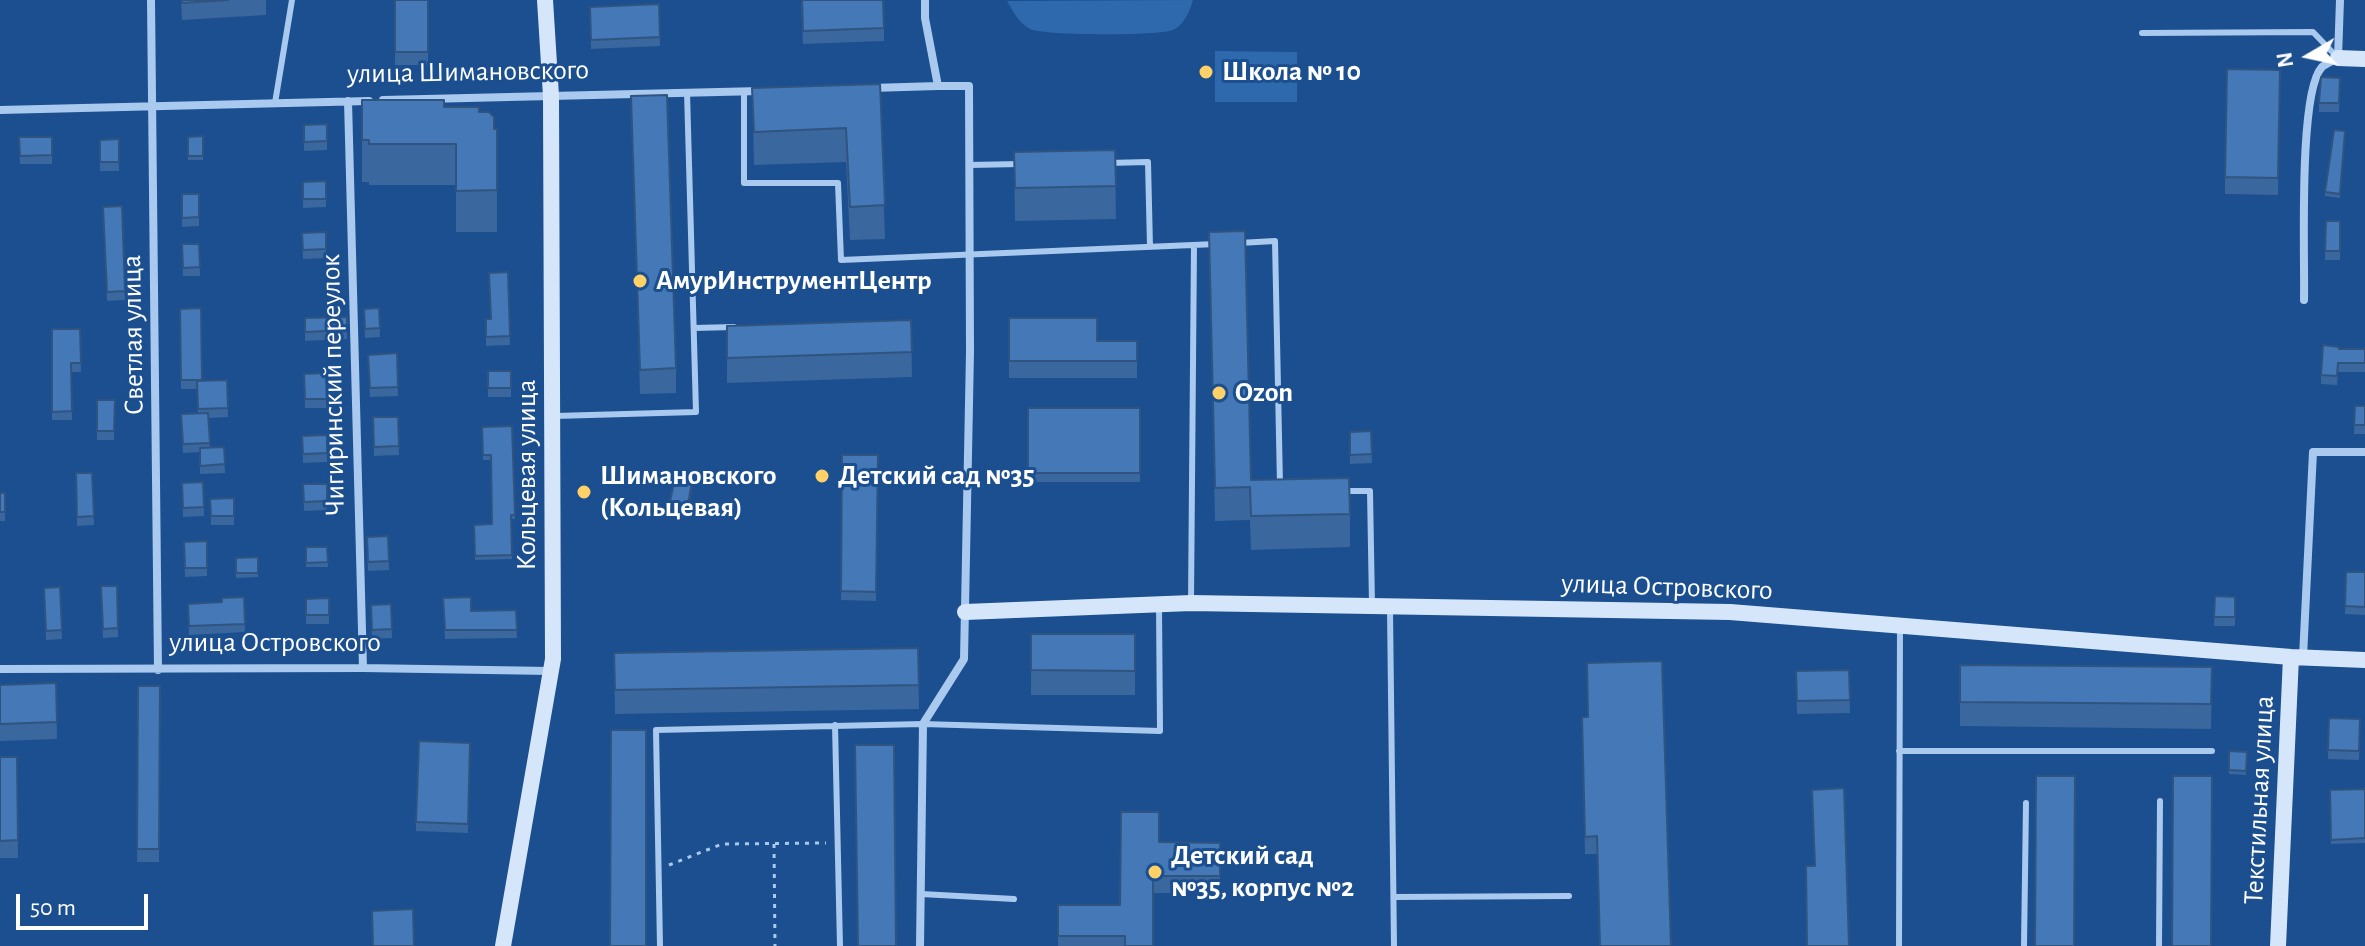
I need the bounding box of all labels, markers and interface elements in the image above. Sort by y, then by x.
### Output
north arrow [2269,16,2349,96]
text: N [2273,50,2297,69]
street label: улица Шимановского [347,53,589,91]
place label: Школа № 10 [1222,55,1361,89]
marker: Школа № 10 [1197,63,1215,81]
street label: Чигиринский переулок [314,254,352,516]
street label: Светлая улица [115,255,151,415]
place label: АмурИнструментЦентр [656,264,932,298]
marker: АмурИнструментЦентр [631,272,649,290]
place label: Ozon [1235,376,1293,410]
street label: Кольцевая улица [510,379,544,571]
marker: Ozon [1210,384,1228,402]
place label: Шимановского (Кольцевая) [600,459,777,525]
place label: Детский сад №35 [838,459,1035,493]
marker: Детский сад №35 [813,467,831,485]
marker: Шимановского (Кольцевая) [575,483,593,501]
street label: улица Островского [1561,567,1773,607]
street label: улица Островского [169,626,381,660]
street label: Текстильная улица [2237,695,2281,905]
place label: Детский сад №35, корпус №2 [1171,839,1354,905]
marker: Детский сад №35, корпус №2 [1146,863,1164,881]
scale bar [20,878,152,928]
text: 50 m [30,896,76,920]

